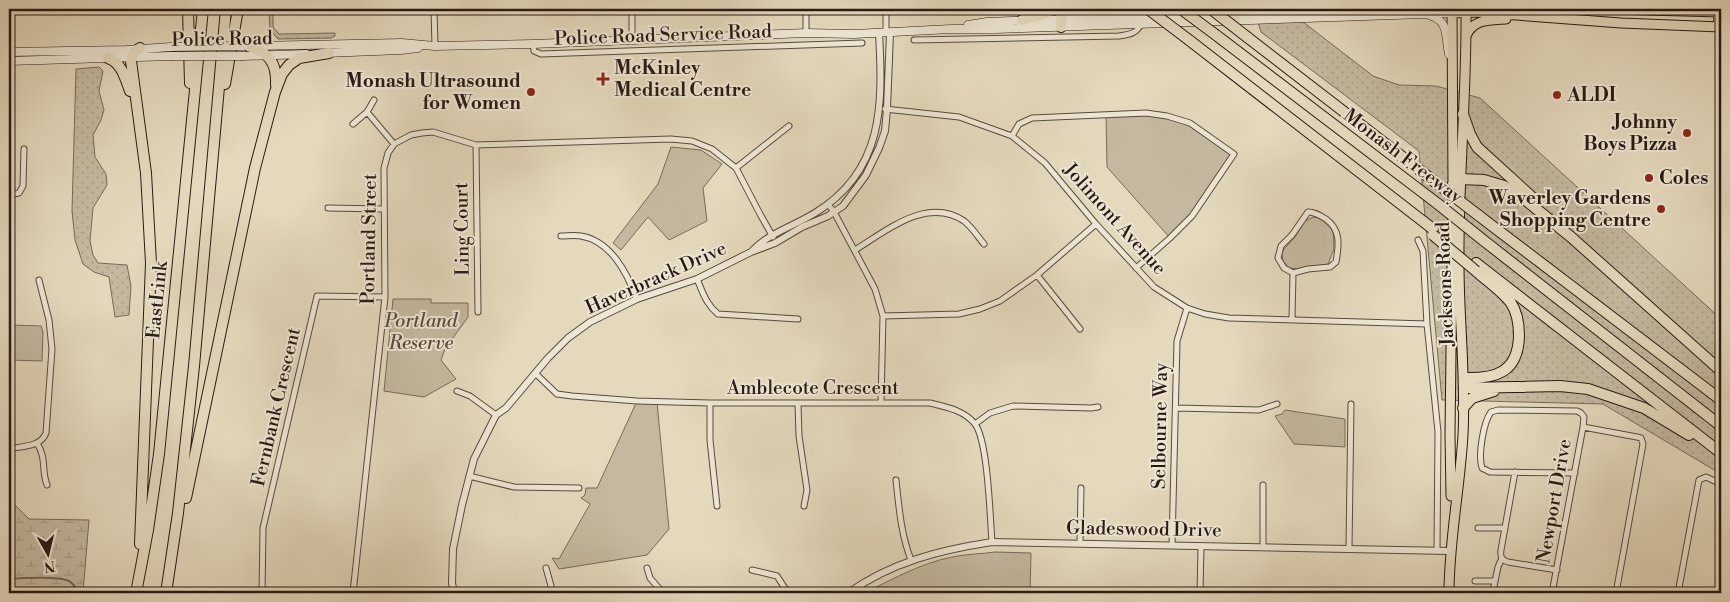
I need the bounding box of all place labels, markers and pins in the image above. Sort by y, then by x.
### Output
place label: McKinley Medical Centre [614,56,751,102]
place label: Monash Ultrasound for Women [345,69,521,115]
marker: McKinley Medical Centre [596,72,610,86]
place label: ALDI [1566,83,1617,107]
marker: Monash Ultrasound for Women [525,86,537,98]
marker: ALDI [1551,89,1563,101]
place label: Johnny Boys Pizza [1583,110,1678,156]
marker: Johnny Boys Pizza [1681,127,1693,139]
place label: Coles [1659,166,1708,190]
marker: Coles [1643,172,1655,184]
place label: Waverley Gardens Shopping Centre [1487,186,1651,232]
marker: Waverley Gardens Shopping Centre [1655,203,1667,215]

